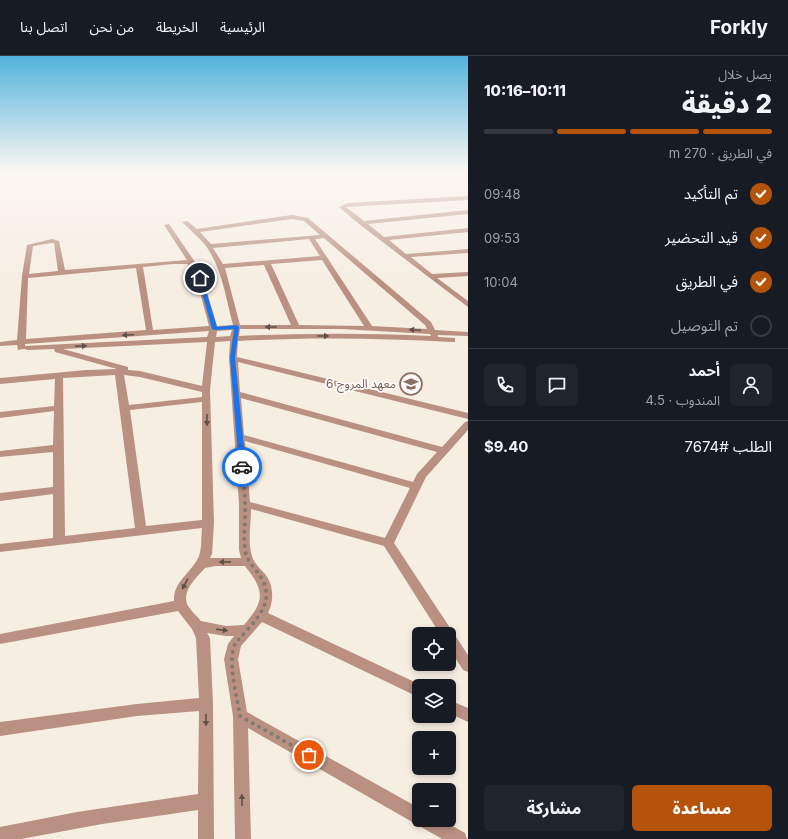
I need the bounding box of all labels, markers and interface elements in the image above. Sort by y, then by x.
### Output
text: Forkly [710,16,768,39]
text: اتصل بنا [20,18,68,35]
text: من نحن [90,18,134,35]
text: الخريطة [156,18,198,35]
text: الرئيسية [220,18,265,35]
text: يصل خلال [718,66,772,82]
text: 10:11–10:16 [484,81,566,100]
text: 2 دقيقة [682,88,772,119]
text: في الطريق · 270 m [669,145,772,161]
icon: check [750,183,772,205]
text: تم التأكيد [684,184,738,203]
text: 09:48 [484,186,520,202]
icon: check [750,227,772,249]
text: قيد التحضير [665,228,738,247]
text: 09:53 [484,230,520,246]
pin [183,261,217,295]
icon: home [189,267,211,289]
icon: check [750,271,772,293]
text: في الطريق [676,272,738,291]
text: 10:04 [484,274,518,290]
text: تم التوصيل [671,316,738,335]
one-way arrow [264,324,277,330]
one-way arrow [409,327,421,334]
one-way arrow [121,331,134,338]
one-way arrow [317,333,330,339]
one-way arrow [75,343,88,349]
text: أحمد [689,361,720,380]
button: phone [484,364,526,406]
button: chat [536,364,578,406]
button: person [730,364,772,406]
school or university icon: معهد المروج 6 [398,371,424,397]
place label: معهد المروج 6 [326,376,396,393]
text: المندوب · 4.5 [645,392,720,408]
one-way arrow [203,414,210,426]
text: $9.40 [484,437,528,456]
text: الطلب #7674 [684,437,772,456]
courier [222,447,262,487]
icon: car [231,456,253,478]
one-way arrow [219,558,231,565]
one-way arrow [182,578,188,590]
one-way arrow [216,627,228,633]
map controls [412,627,456,827]
button: locate [412,627,456,671]
button: layers [412,679,456,723]
one-way arrow [203,714,209,727]
button: + [412,731,456,775]
pin [292,738,326,772]
icon: bag [298,744,320,766]
button: − [412,783,456,827]
button: مشاركة [484,785,624,831]
button: مساعدة [632,785,772,831]
one-way arrow [239,793,245,806]

